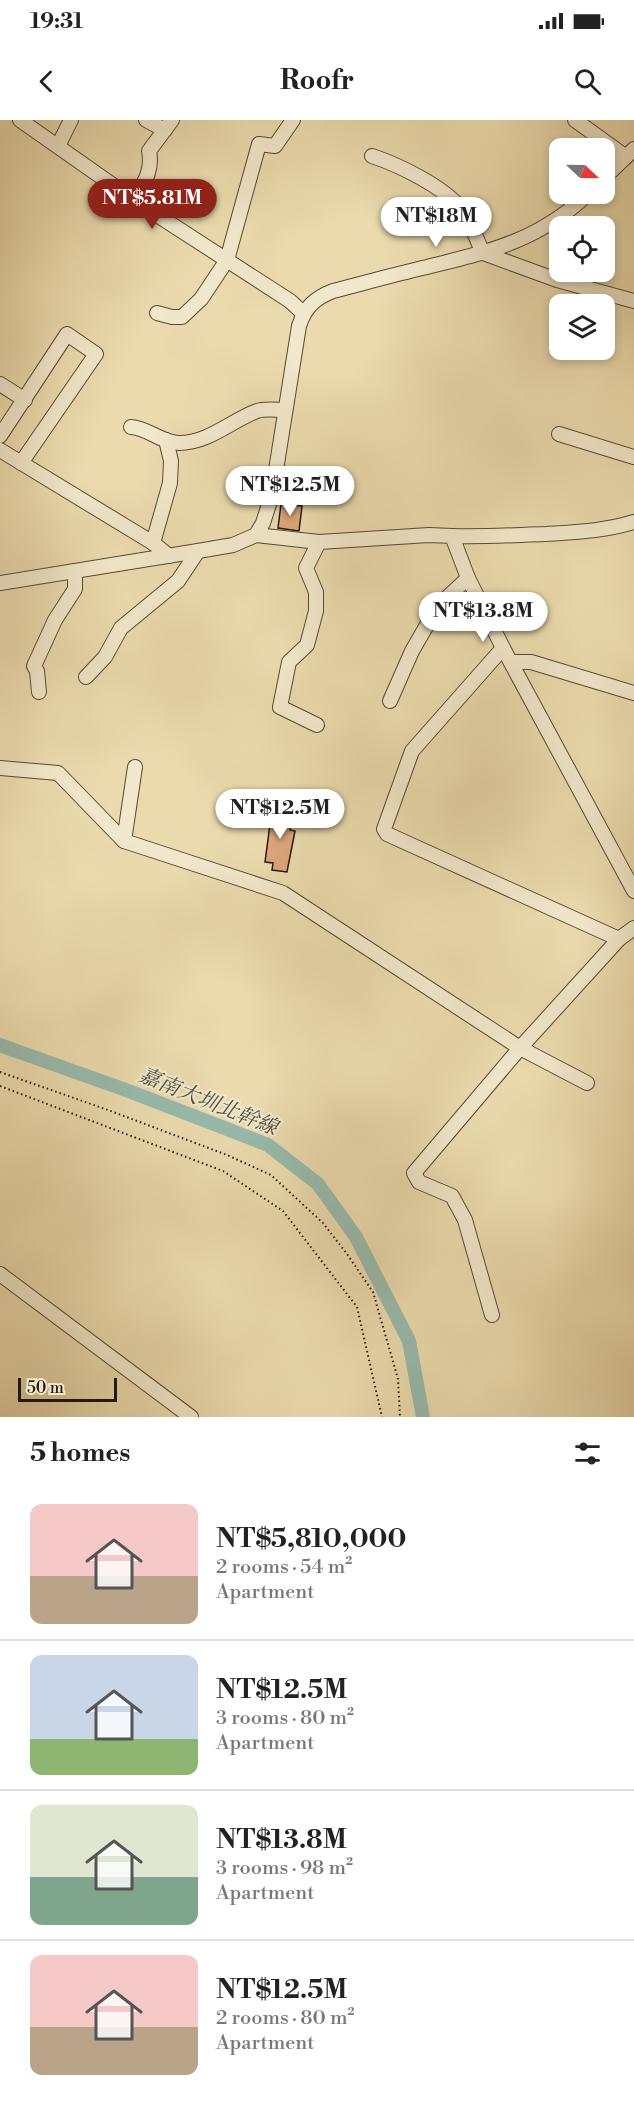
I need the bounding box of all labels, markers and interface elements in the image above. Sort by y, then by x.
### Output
text: 19:31 [30,8,83,35]
text: Roofr [280,64,354,98]
icon: back [30,65,63,98]
icon: search [571,65,604,98]
north arrow [549,138,615,204]
map controls [549,138,615,360]
pin: NT$5.81M [90,179,214,230]
text: NT$5.81M [102,186,202,211]
pin: NT$18M [387,197,485,248]
text: NT$18M [395,204,477,229]
button: locate [549,216,615,282]
button: layers [549,294,615,360]
pin: NT$12.5M [228,466,352,517]
text: NT$12.5M [239,473,341,498]
pin: NT$13.8M [421,592,545,643]
text: NT$13.8M [433,599,533,624]
pin: NT$12.5M [218,789,342,840]
text: NT$12.5M [229,796,331,821]
water label: 嘉南大圳北幹線 [135,1062,283,1142]
scale bar [18,1375,117,1402]
text: 50 m [27,1378,64,1398]
text: 5 homes [30,1437,130,1469]
icon: filters [571,1437,604,1470]
text: NT$5,810,000 [216,1523,406,1555]
icon: home [78,1528,150,1600]
text: 2 rooms · 54 m² [216,1555,352,1580]
text: Apartment [216,1580,314,1605]
text: NT$12.5M [216,1674,347,1706]
icon: home [78,1679,150,1751]
text: 3 rooms · 80 m² [216,1706,354,1731]
text: Apartment [216,1731,314,1756]
text: NT$13.8M [216,1824,347,1856]
icon: home [78,1829,150,1901]
text: 3 rooms · 98 m² [216,1856,353,1881]
text: Apartment [216,1881,314,1906]
text: NT$12.5M [216,1974,347,2006]
icon: home [78,1979,150,2051]
text: 2 rooms · 80 m² [216,2006,354,2031]
text: Apartment [216,2031,314,2056]

